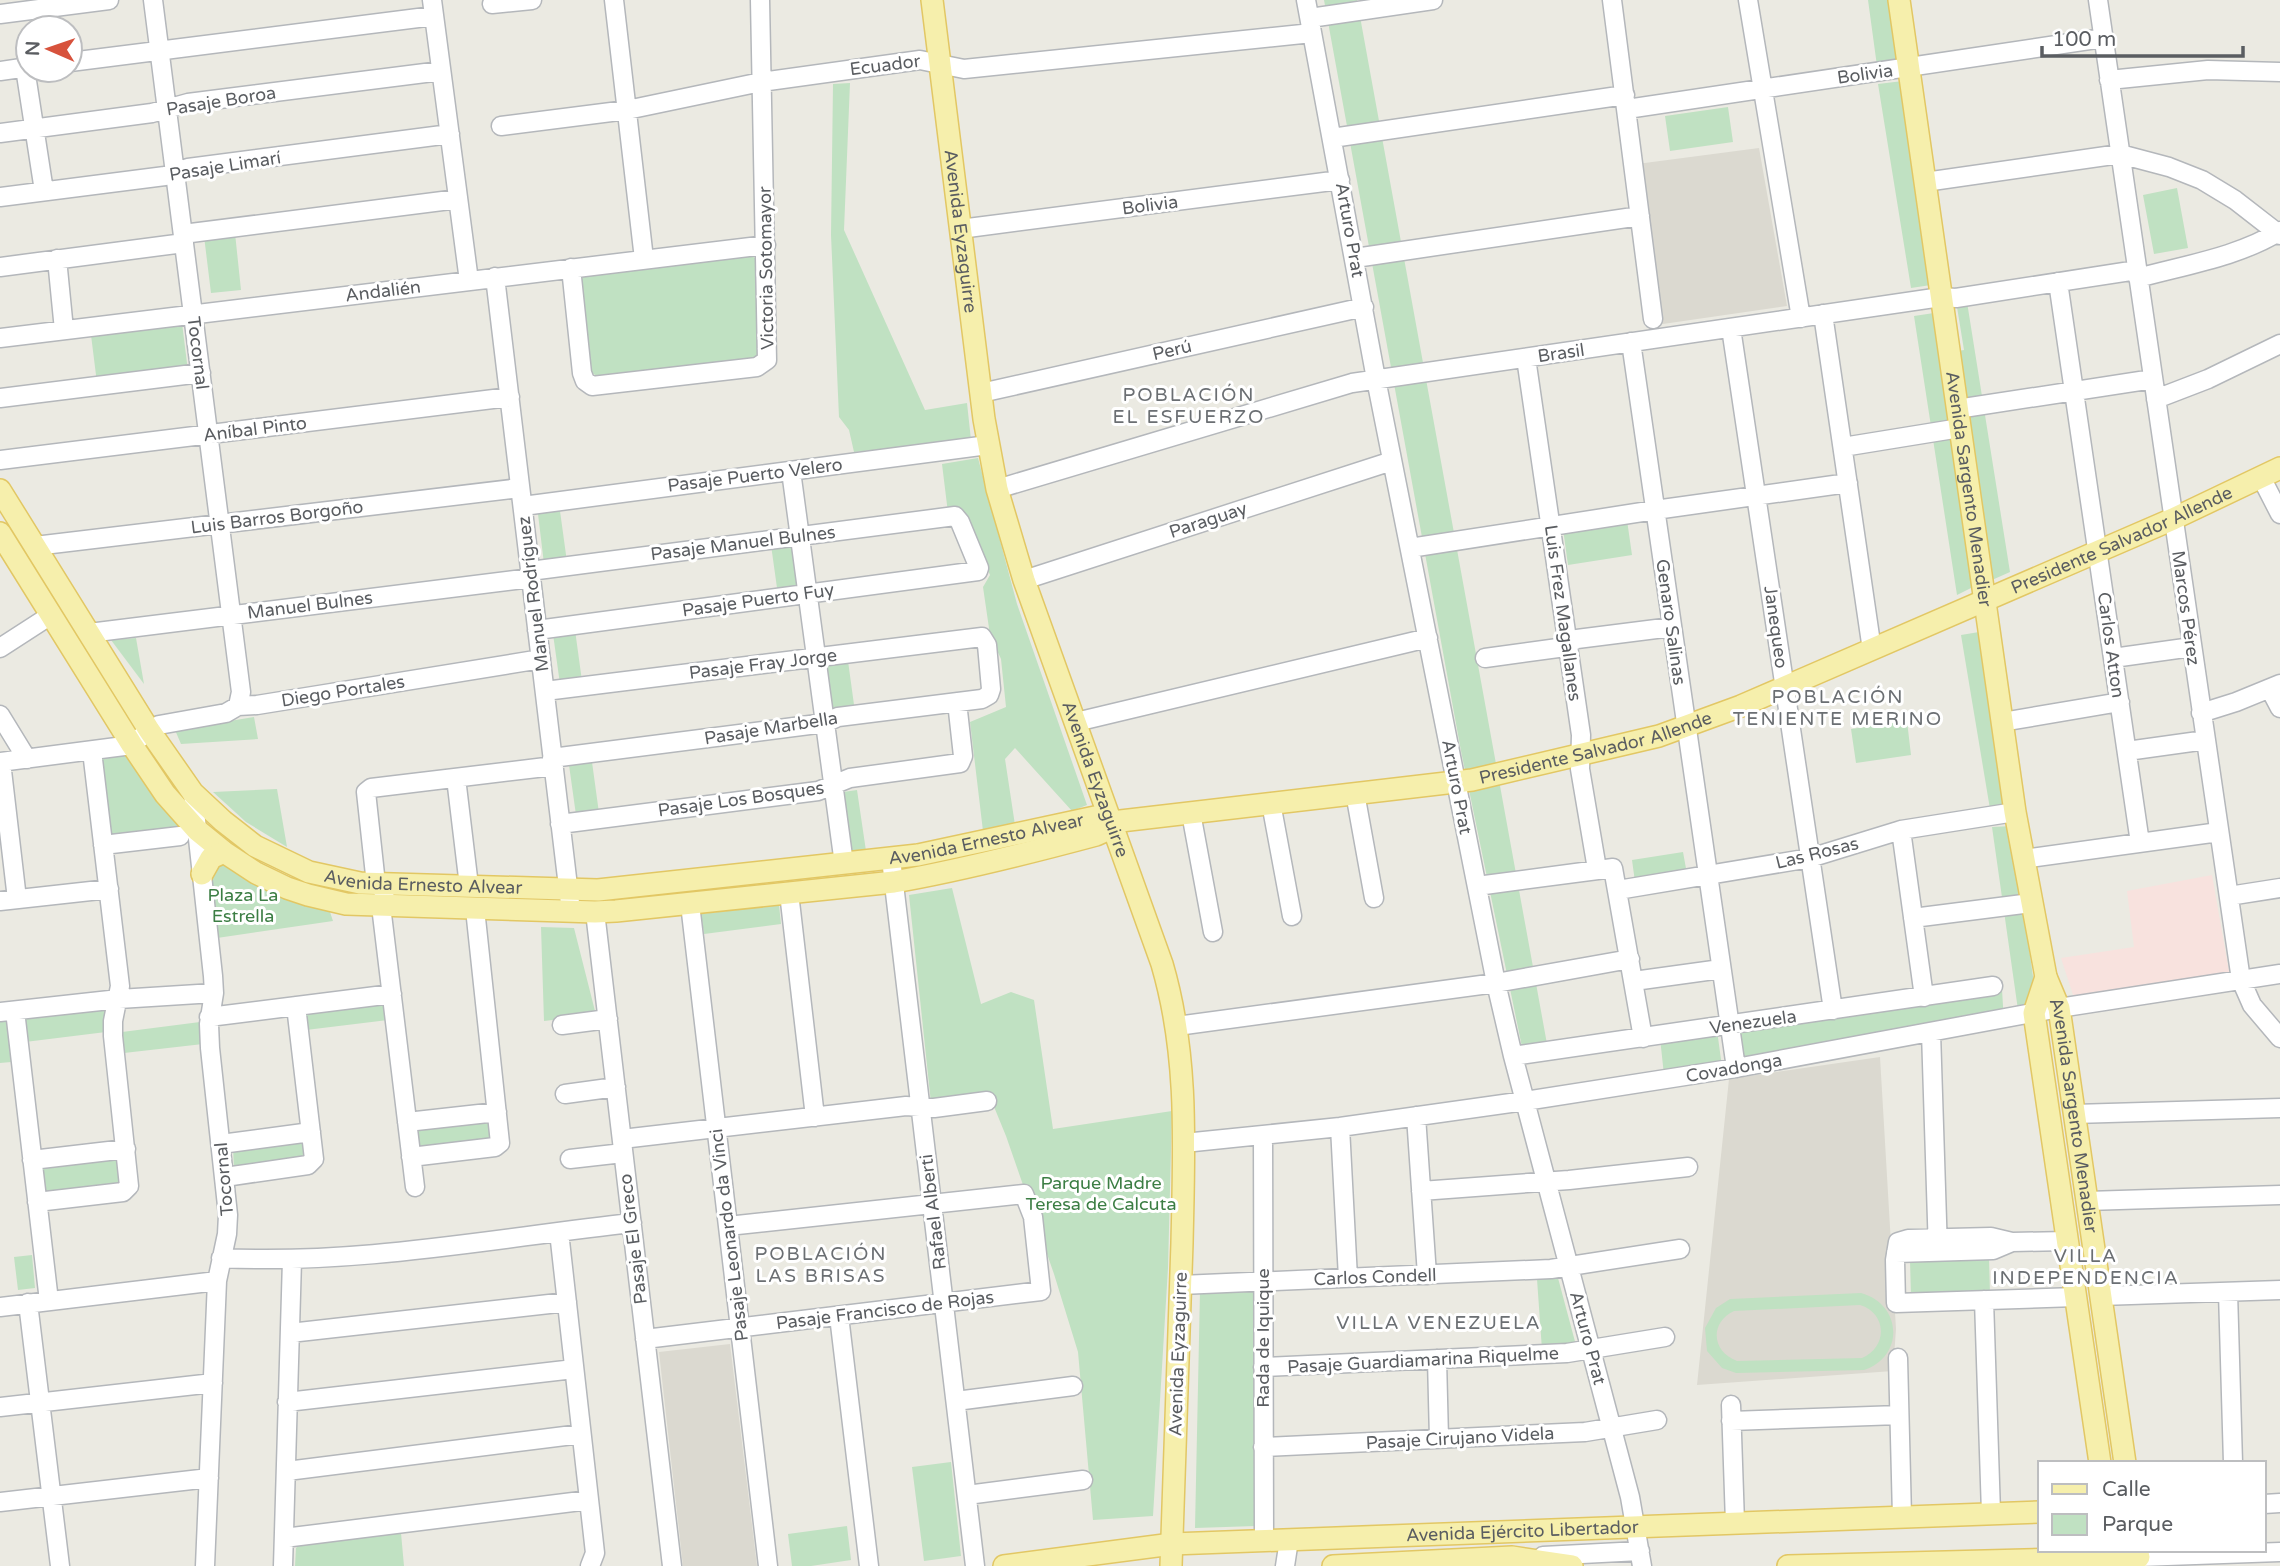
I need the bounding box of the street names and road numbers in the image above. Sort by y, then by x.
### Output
street label: Ecuador [848,50,922,80]
street label: Bolivia [1836,59,1894,89]
street label: Pasaje Boroa [164,81,278,121]
street label: Pasaje Limarí [168,146,283,186]
street label: Avenida Eyzaguirre [940,148,982,314]
street label: Arturo Prat [1331,181,1369,279]
street label: Victoria Sotomayor [754,186,778,350]
street label: Bolivia [1121,191,1179,219]
street label: Andalién [344,275,422,307]
street label: Tocornal [183,315,213,391]
street label: Perú [1150,335,1194,365]
street label: Brasil [1536,339,1586,367]
street label: Avenida Sargento Menadier [1941,370,1997,608]
street label: Aníbal Pinto [202,412,308,446]
street label: Pasaje Puerto Velero [666,453,844,497]
street label: Presidente Salvador Allende [2007,481,2236,599]
street label: Luis Barros Borgoño [189,495,365,539]
street label: Paraguay [1166,497,1250,543]
street label: Manuel Rodríguez [513,515,553,673]
street label: Pasaje Manuel Bulnes [649,521,837,565]
street label: Luis Frez Magallanes [1540,523,1586,703]
street label: Marcos Pérez [2167,549,2205,667]
street label: Genaro Salinas [1651,558,1691,686]
street label: Pasaje Puerto Fuy [681,578,836,622]
street label: Janequeo [1759,584,1793,670]
street label: Manuel Bulnes [246,586,374,624]
street label: Carlos Atton [2093,591,2129,699]
street label: Pasaje Fray Jorge [688,644,838,684]
street label: Diego Portales [280,670,406,712]
street label: Avenida Eyzaguirre [1057,698,1134,860]
street label: Pasaje Marbella [703,707,839,749]
street label: Presidente Salvador Allende [1477,707,1715,789]
street label: Arturo Prat [1437,738,1477,836]
street label: Pasaje Los Bosques [656,776,826,822]
street label: Avenida Ernesto Alvear [887,809,1086,869]
street label: Las Rosas [1773,832,1861,874]
street label: Avenida Ernesto Alvear [322,865,523,899]
street label: Avenida Sargento Menadier [2045,994,2103,1235]
street label: Venezuela [1708,1005,1798,1039]
street label: Covadonga [1684,1049,1784,1087]
street label: Pasaje Leonardo da Vinci [705,1127,753,1343]
street label: Tocornal [210,1141,238,1217]
street label: Rafael Alberti [915,1153,951,1271]
street label: Pasaje El Greco [614,1172,652,1306]
street label: Carlos Condell [1313,1264,1437,1290]
street label: Rada de Iquique [1252,1268,1274,1408]
street label: Avenida Eyzaguirre [1164,1271,1192,1437]
street label: Pasaje Francisco de Rojas [775,1286,995,1334]
street label: Arturo Prat [1565,1289,1611,1387]
street label: Pasaje Guardiamarina Riquelme [1287,1342,1559,1378]
street label: Pasaje Cirujano Videla [1365,1422,1555,1454]
street label: Avenida Ejército Libertador [1406,1516,1639,1546]

